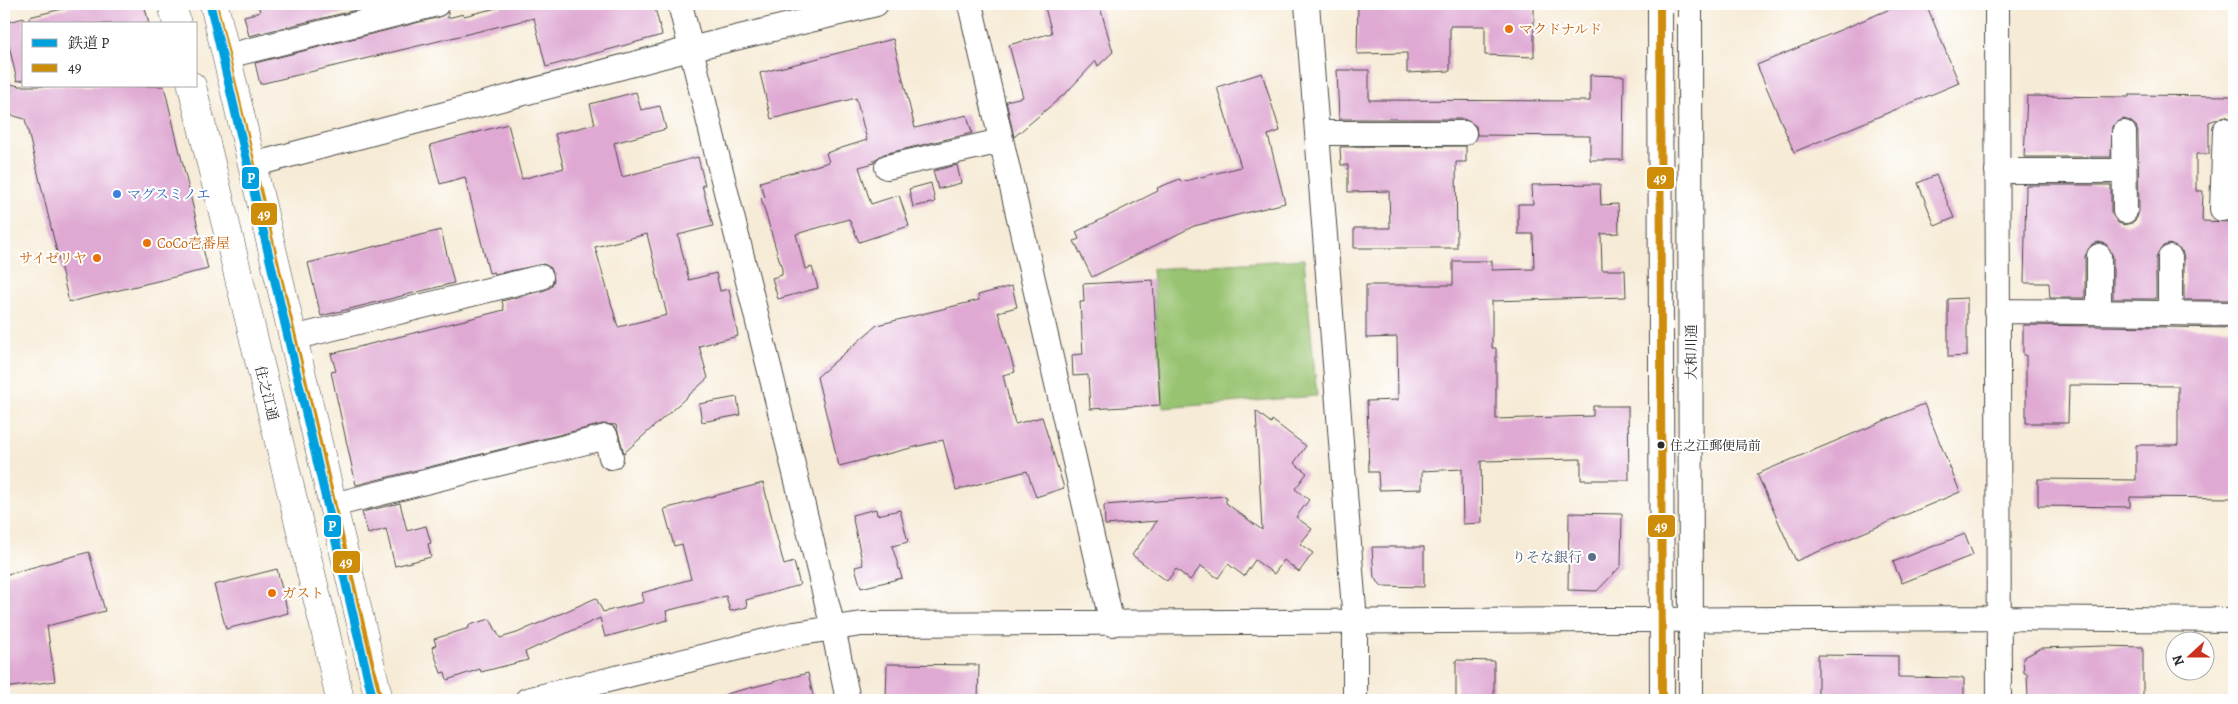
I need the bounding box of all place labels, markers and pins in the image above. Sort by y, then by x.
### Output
place label: マクドナルド [1519,20,1602,39]
marker: マクドナルド [1503,23,1515,35]
place label: マグスミノエ [127,185,210,204]
marker: マグスミノエ [111,188,123,200]
place label: CoCo壱番屋 [157,234,230,253]
marker: CoCo壱番屋 [141,237,153,249]
place label: サイゼリヤ [19,249,87,268]
marker: サイゼリヤ [91,252,103,264]
place label: 住之江郵便局前 [1670,437,1761,454]
marker: 住之江郵便局前 [1656,440,1666,450]
place label: りそな銀行 [1512,548,1582,567]
marker: りそな銀行 [1586,551,1598,563]
place label: ガスト [282,584,324,603]
marker: ガスト [266,587,278,599]

